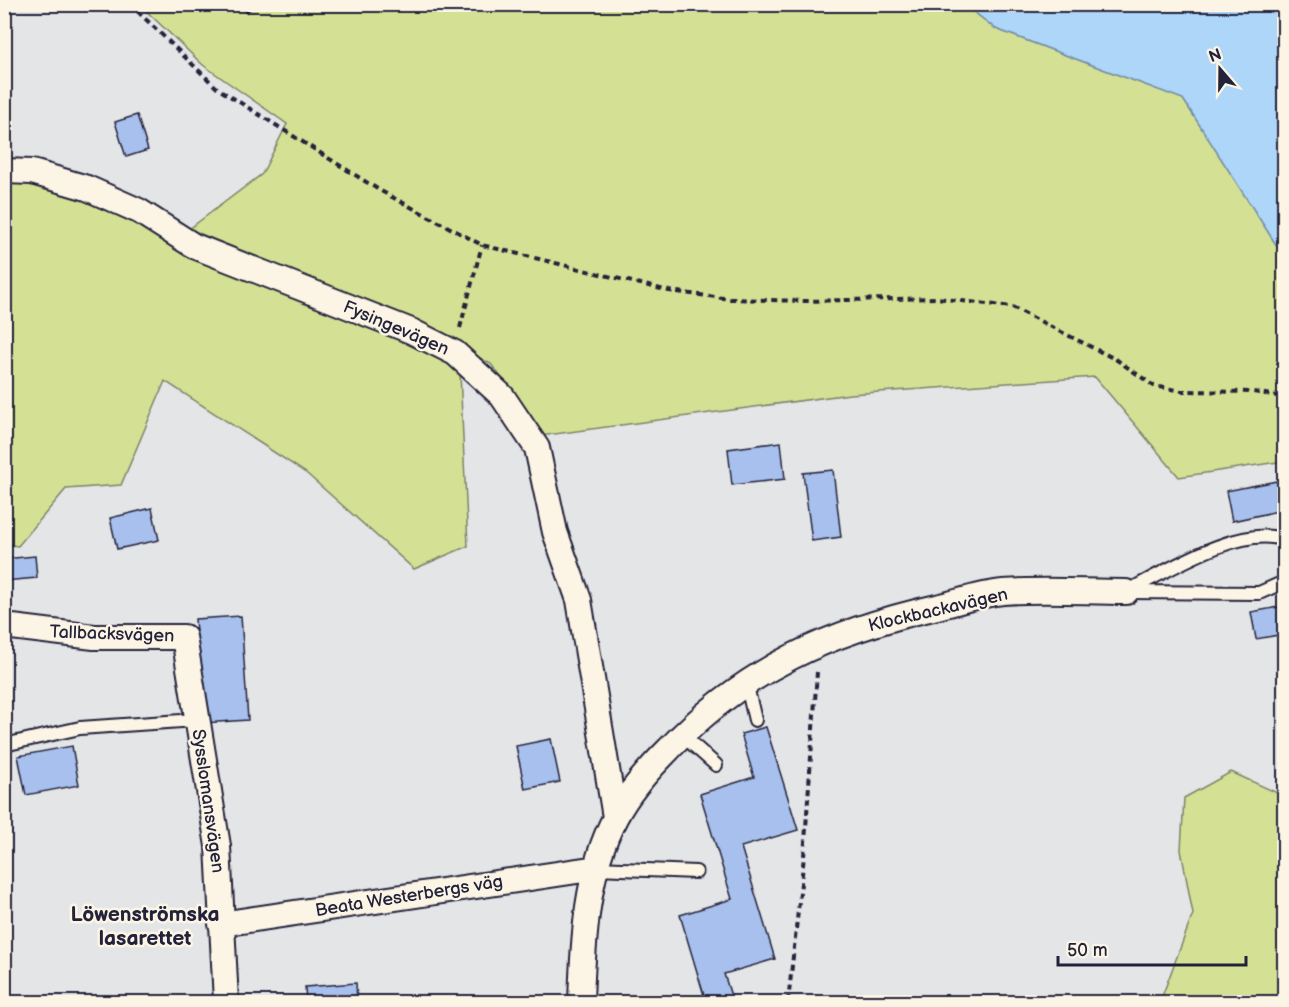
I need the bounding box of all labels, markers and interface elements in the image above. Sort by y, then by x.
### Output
north arrow [1190,39,1250,99]
text: N [1206,45,1224,67]
street label: Fysingevägen [340,296,452,360]
street label: Klockbackavägen [866,584,1010,636]
street label: Tallbacksvägen [49,621,175,647]
street label: Sysslomansvägen [188,728,228,874]
street label: Beata Westerbergs väg [314,871,504,921]
district label: Löwenströmska lasarettet [70,902,220,951]
scale bar [1058,929,1246,967]
text: 50 m [1067,940,1108,961]

